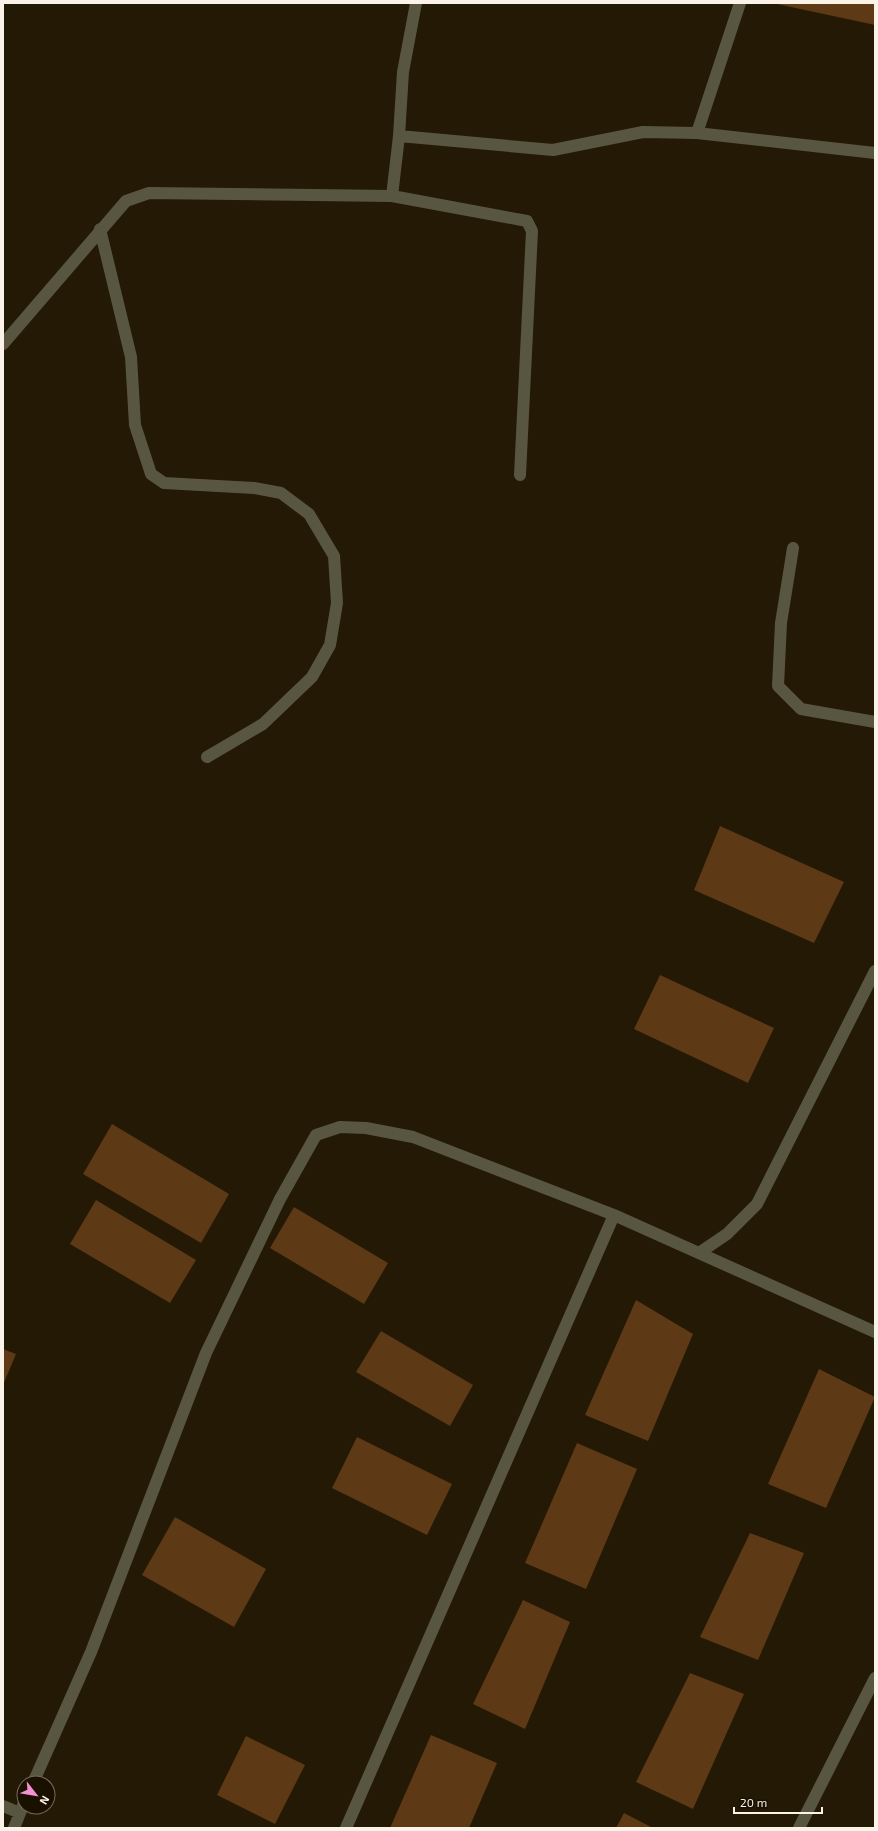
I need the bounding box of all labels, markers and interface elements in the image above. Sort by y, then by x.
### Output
north arrow [16,1775,56,1815]
scale bar [734,1789,822,1815]
text: N [37,1794,53,1807]
text: 20 m [740,1795,767,1809]

